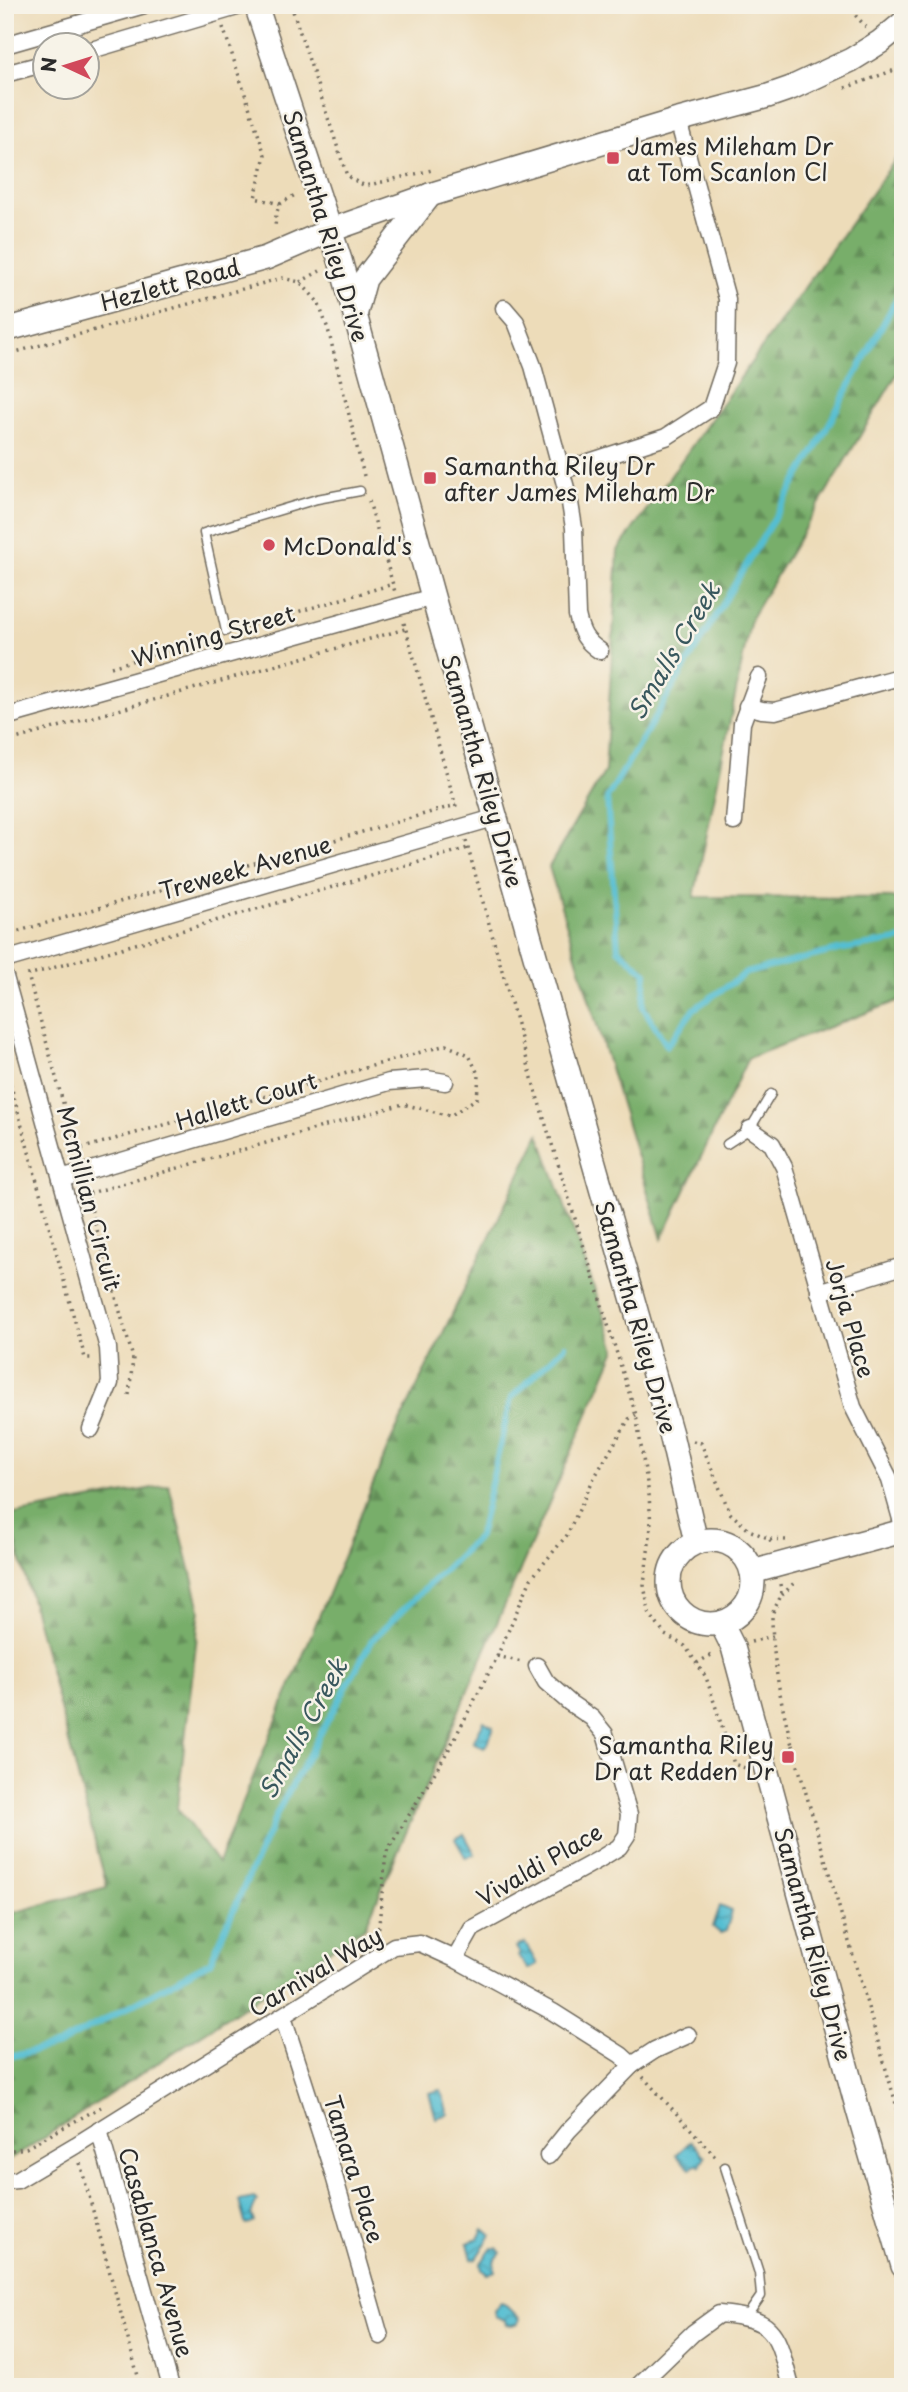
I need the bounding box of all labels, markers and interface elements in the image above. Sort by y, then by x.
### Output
north arrow [32,32,102,102]
text: N [34,56,63,73]
street label: Samantha Riley Drive [275,106,379,346]
place label: James Mileham Dr at Tom Scanlon Cl [627,128,834,189]
marker: James Mileham Dr at Tom Scanlon Cl [605,150,621,166]
street label: Hezlett Road [96,249,244,319]
place label: Samantha Riley Dr after James Mileham Dr [444,448,715,509]
marker: Samantha Riley Dr after James Mileham Dr [422,470,438,486]
place label: McDonald's [283,528,412,563]
marker: McDonald's [261,537,277,553]
water label: Smalls Creek [618,573,729,726]
street label: Winning Street [127,595,299,675]
street label: Samantha Riley Drive [433,651,533,891]
street label: Treweek Avenue [155,826,335,908]
street label: Hallett Court [171,1062,321,1138]
street label: Mcmillian Circuit [49,1102,131,1294]
street label: Samantha Riley Drive [587,1197,687,1437]
street label: Jorja Place [817,1254,885,1382]
water label: Smalls Creek [249,1650,356,1804]
place label: Samantha Riley Dr at Redden Dr [594,1727,775,1788]
marker: Samantha Riley Dr at Redden Dr [780,1749,796,1765]
street label: Vivaldi Place [470,1814,608,1914]
street label: Samantha Riley Drive [766,1823,862,2065]
street label: Carnival Way [241,1917,389,2025]
street label: Tamara Place [316,2091,394,2247]
street label: Casablanca Avenue [110,2143,204,2361]

